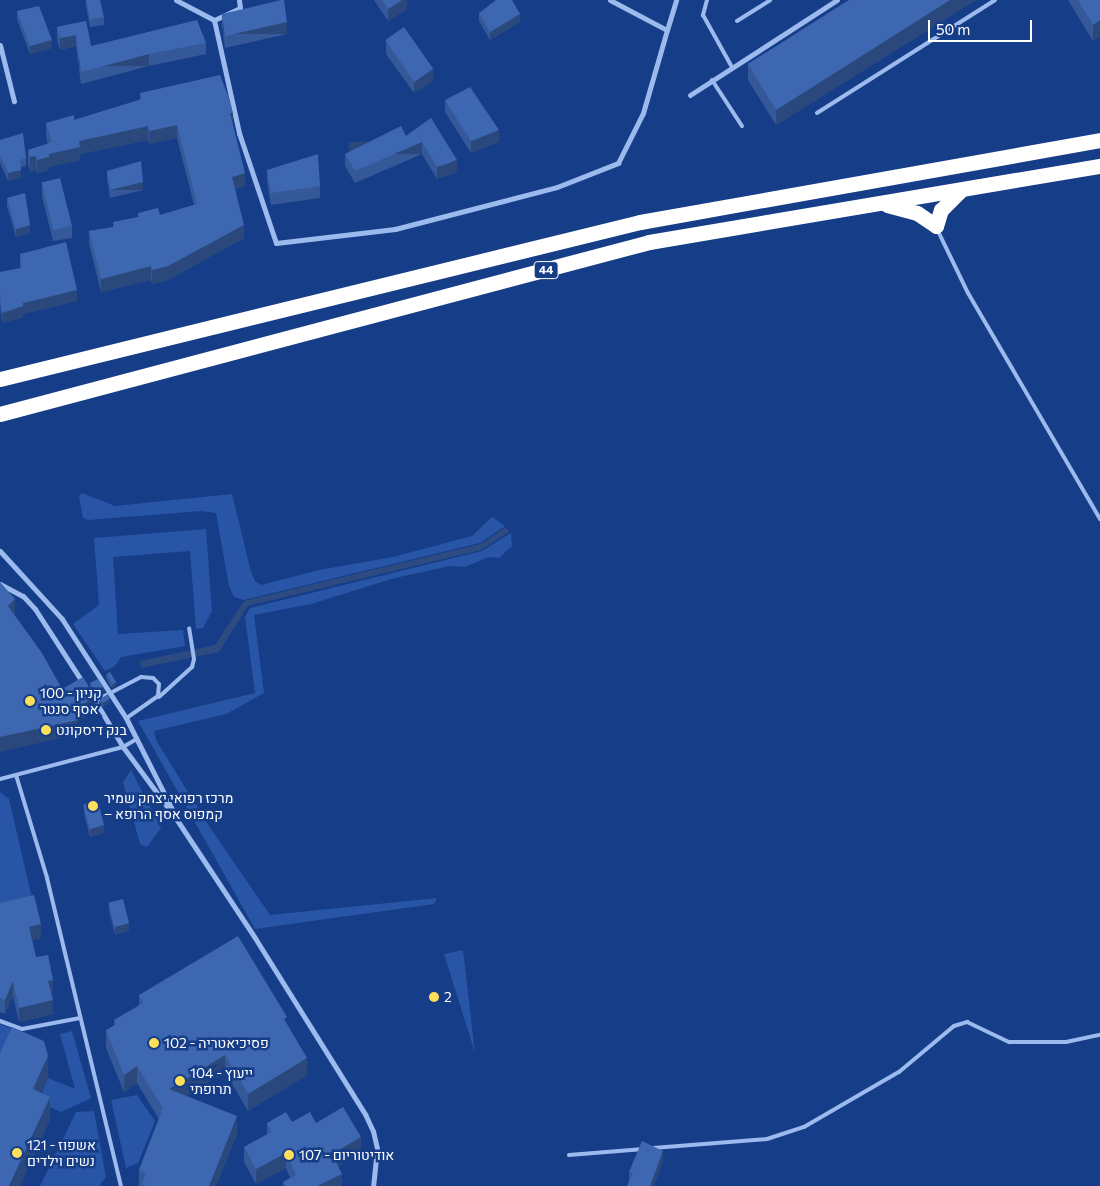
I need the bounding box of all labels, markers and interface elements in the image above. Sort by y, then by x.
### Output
scale bar [930,10,1034,42]
text: 50 m [936,20,970,38]
road number: 44 [534,260,558,280]
place label: 100 - קניון אסף סנטר [40,685,102,718]
marker: 100 - קניון אסף סנטר [24,695,36,707]
place label: בנק דיסקונט [56,722,127,738]
marker: בנק דיסקונט [40,724,52,736]
place label: מרכז רפואי יצחק שמיר – קמפוס אסף הרופא [104,790,233,822]
marker: מרכז רפואי יצחק שמיר – קמפוס אסף הרופא [86,799,100,813]
place label: 2 [444,989,452,1005]
marker: 2 [428,991,440,1003]
place label: 102 - פסיכיאטריה [164,1035,269,1051]
marker: 102 - פסיכיאטריה [148,1037,160,1049]
place label: 104 - ייעוץ תרופתי [190,1065,253,1098]
marker: 104 - ייעוץ תרופתי [174,1075,186,1087]
place label: 121 - אשפוז נשים וילדים [27,1137,96,1170]
marker: 121 - אשפוז נשים וילדים [11,1147,23,1159]
place label: 107 - אודיטוריום [299,1147,394,1163]
marker: 107 - אודיטוריום [283,1149,295,1161]

